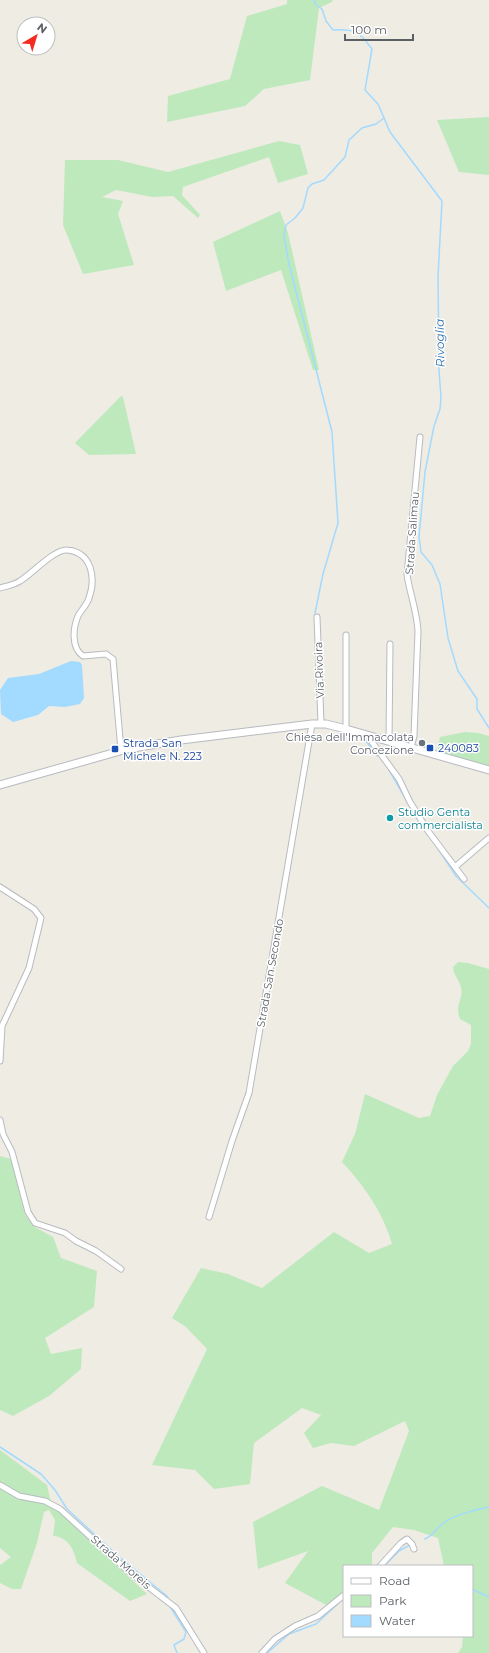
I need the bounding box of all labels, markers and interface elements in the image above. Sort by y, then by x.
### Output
north arrow [16,16,56,56]
scale bar [345,16,413,42]
text: N [34,20,50,36]
text: 100 m [351,22,387,37]
water label: Rivoglia [432,319,447,367]
street label: Strada Salimau [402,491,422,575]
street label: Via Rivoira [311,641,327,699]
place label: Chiesa dell′Immacolata Concezione [286,730,414,757]
place label: Strada San Michele N. 223 [123,736,202,763]
marker: Chiesa dell′Immacolata Concezione [417,738,427,748]
place label: 240083 [438,741,479,755]
marker: 240083 [425,743,435,753]
marker: Strada San Michele N. 223 [110,744,120,754]
place label: Studio Genta commercialista [398,805,483,832]
marker: Studio Genta commercialista [385,813,395,823]
street label: Strada San Secondo [254,917,286,1029]
street label: Strada Moreis [88,1532,154,1592]
legend [343,1565,473,1637]
text: Road [379,1573,410,1588]
text: Park [379,1593,407,1608]
text: Water [379,1613,416,1628]

